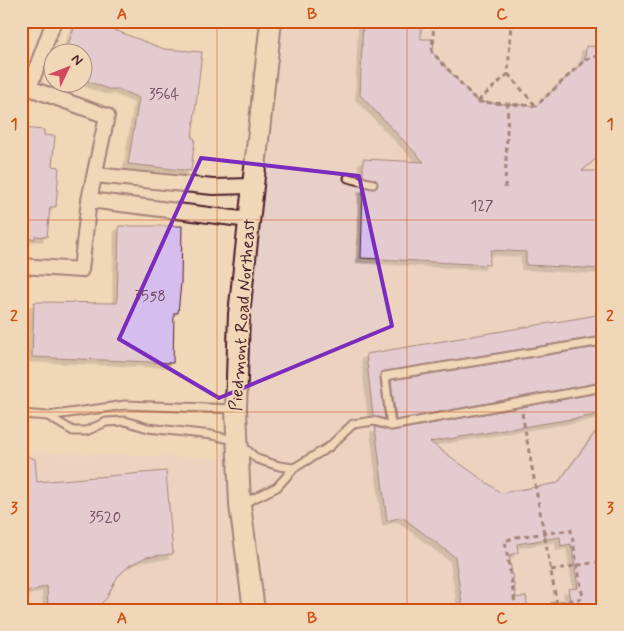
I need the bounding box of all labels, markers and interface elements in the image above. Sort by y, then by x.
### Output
text: A [117,4,127,25]
text: B [307,4,317,25]
text: C [496,4,508,25]
north arrow [42,42,92,92]
text: N [67,50,87,69]
house number: 3564 [149,85,180,105]
text: 1 [10,114,18,135]
text: 1 [606,114,614,135]
house number: 127 [471,197,494,217]
street label: Piedmont Road Northeast [224,217,262,412]
house number: 3558 [134,287,166,307]
text: 2 [10,306,18,327]
text: 2 [606,306,614,327]
text: 3 [10,498,18,519]
text: 3 [606,498,614,519]
house number: 3520 [89,508,121,528]
text: A [117,608,127,629]
text: B [307,608,317,629]
text: C [496,608,508,629]

